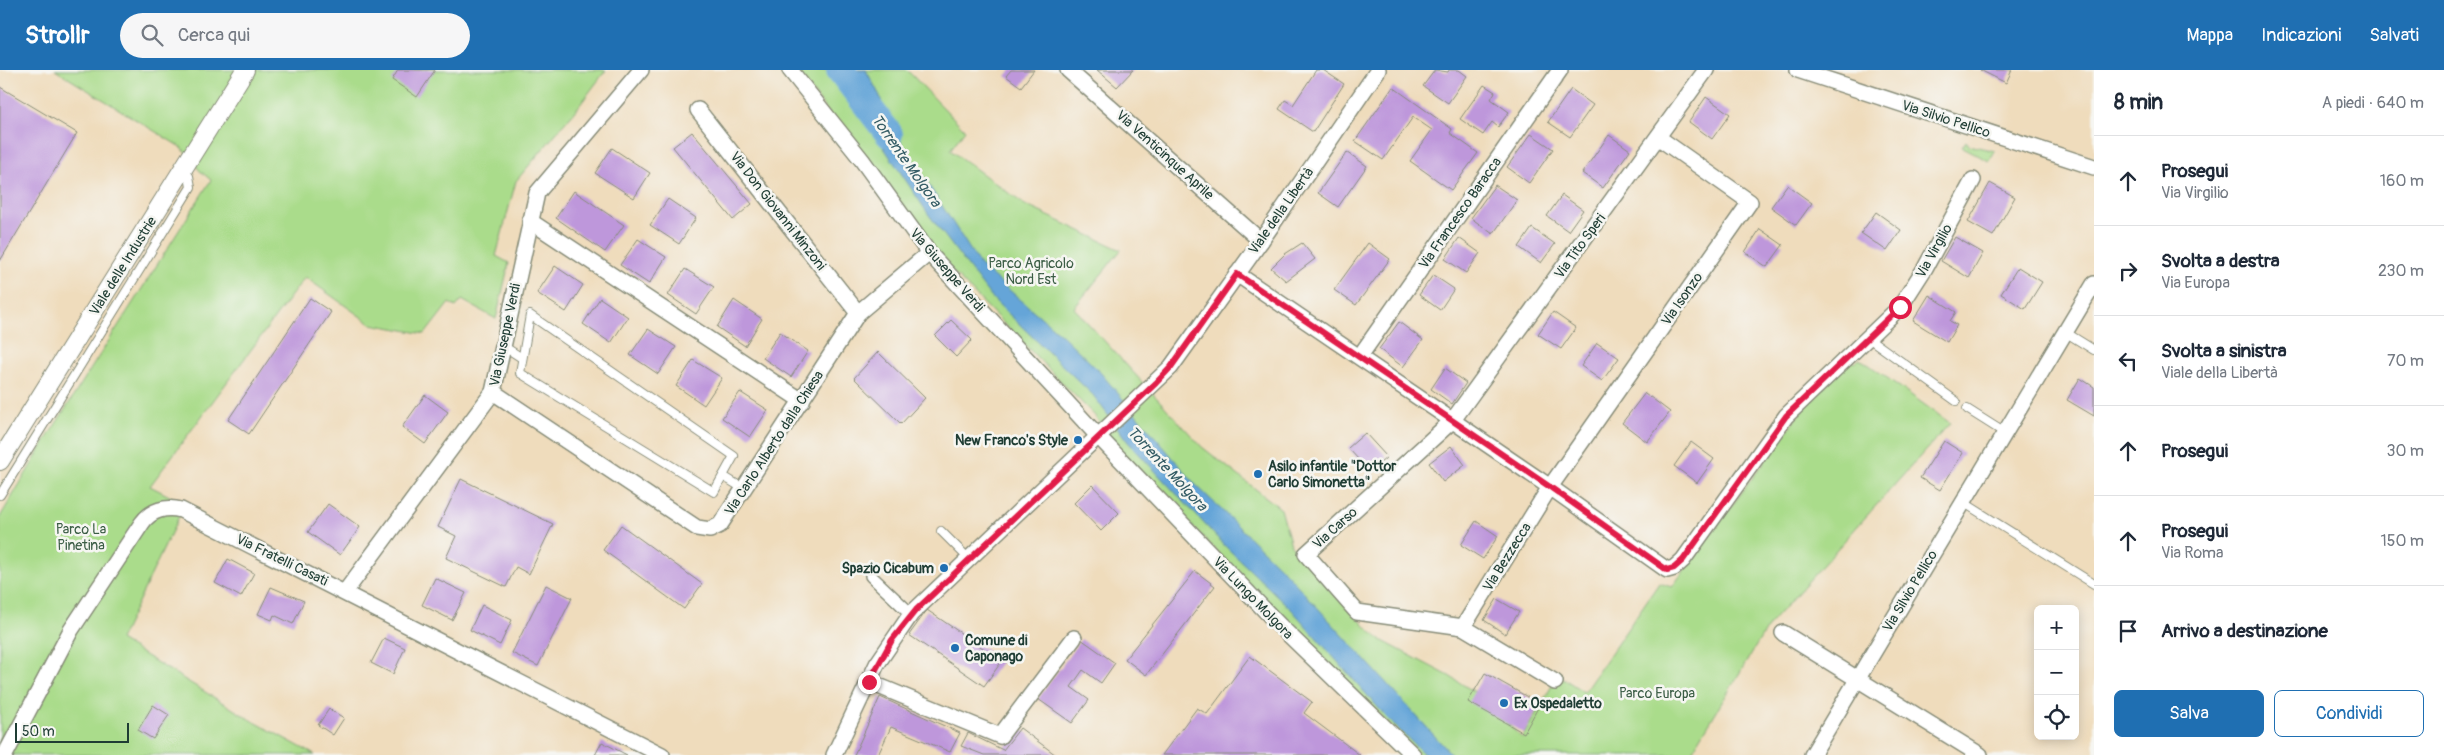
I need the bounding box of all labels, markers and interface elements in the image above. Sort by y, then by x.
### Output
search box [120,13,470,58]
text: Strollr [25,21,90,50]
icon: search [138,21,166,49]
text: Cerca qui [178,23,250,47]
text: Mappa [2186,24,2233,47]
text: Indicazioni [2261,24,2341,47]
text: Salvati [2369,24,2419,47]
text: 8 min [2114,89,2163,116]
text: A piedi · 640 m [2322,93,2424,113]
street label: Via Silvio Pellico [1900,97,1993,141]
street label: Via Venticinque Aprile [1113,107,1217,203]
water label: Torrente Molgora [867,111,946,212]
street label: Via Don Giovanni Minzoni [726,148,830,274]
street label: Via Francesco Baracca [1415,154,1505,272]
text: Prosegui [2161,159,2228,183]
street label: Viale della Libertà [1245,164,1317,258]
icon: ahead [2114,167,2142,195]
text: 160 m [2380,171,2424,191]
text: Via Virgilio [2161,183,2229,203]
street label: Via Tito Speri [1551,210,1610,282]
street label: Viale delle Industrie [86,213,160,319]
street label: Via Virgilio [1912,221,1956,281]
street label: Via Giuseppe Verdi [906,225,988,316]
text: Svolta a destra [2161,249,2280,273]
park label: Parco Agricolo Nord Est [988,255,1074,288]
icon: right [2114,257,2142,285]
text: 230 m [2378,261,2424,281]
street label: Via Isonzo [1658,269,1707,329]
text: Via Europa [2161,273,2230,293]
street label: Via Giuseppe Verdi [486,281,524,388]
route start [1889,296,1912,319]
text: Svolta a sinistra [2161,339,2287,363]
icon: left [2114,347,2142,375]
text: 70 m [2387,351,2424,371]
text: Viale della Libertà [2161,363,2278,383]
street label: Via Carlo Alberto dalla Chiesa [721,368,827,518]
water label: Torrente Molgora [1123,423,1212,516]
place label: New Franco's Style [955,432,1069,449]
marker: New Franco's Style [1072,434,1084,446]
icon: ahead [2114,437,2142,465]
text: Prosegui [2161,439,2228,463]
text: 30 m [2386,441,2424,461]
place label: Asilo infantile "Dottor Carlo Simonetta" [1268,458,1397,491]
marker: Asilo infantile "Dottor Carlo Simonetta" [1252,468,1264,480]
street label: Via Carso [1309,503,1361,553]
text: Prosegui [2161,519,2228,543]
street label: Via Bezzecca [1479,520,1535,594]
park label: Parco La Pinetina [56,521,106,554]
icon: ahead [2114,527,2142,555]
street label: Via Fratelli Casati [233,530,331,590]
text: 150 m [2380,531,2424,551]
text: Via Roma [2161,543,2223,563]
street label: Via Silvio Pellico [1879,547,1941,635]
street label: Via Lungo Molgora [1209,553,1297,643]
place label: Spazio Cicabum [842,560,935,577]
marker: Spazio Cicabum [938,562,950,574]
map controls [2034,605,2079,740]
button: + [2034,605,2079,650]
icon: arrive [2114,617,2142,645]
text: Arrivo a destinazione [2161,619,2328,643]
place label: Comune di Caponago [965,632,1028,665]
marker: Comune di Caponago [949,642,961,654]
button: − [2034,650,2079,695]
route end [858,671,881,694]
park label: Parco Europa [1619,685,1695,702]
button: Salva [2114,690,2264,737]
button: Condividi [2274,690,2424,737]
place label: Ex Ospedaletto [1514,695,1602,712]
button: locate [2034,695,2079,740]
marker: Ex Ospedaletto [1498,697,1510,709]
scale bar [15,720,129,743]
text: 50 m [22,723,55,740]

